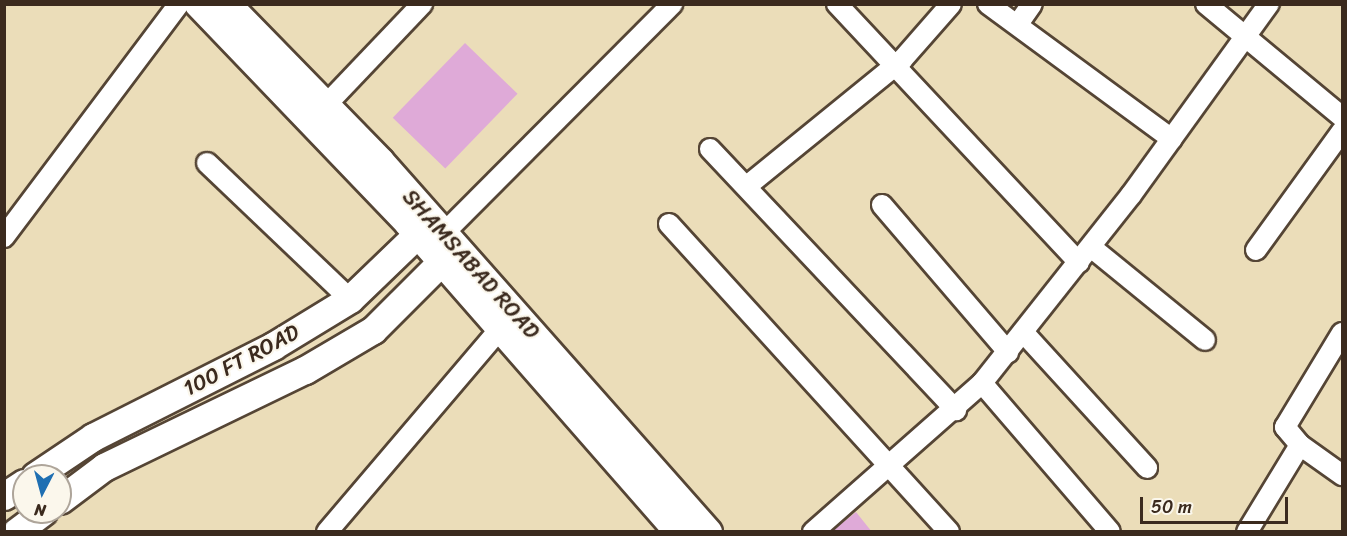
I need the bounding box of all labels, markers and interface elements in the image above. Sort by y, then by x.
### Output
street label: SHAMSABAD ROAD [397,184,545,344]
street label: 100 FT ROAD [179,318,303,402]
north arrow [12,464,72,524]
scale bar [1143,485,1292,523]
text: 50 m [1151,491,1192,523]
text: N [33,495,47,525]

